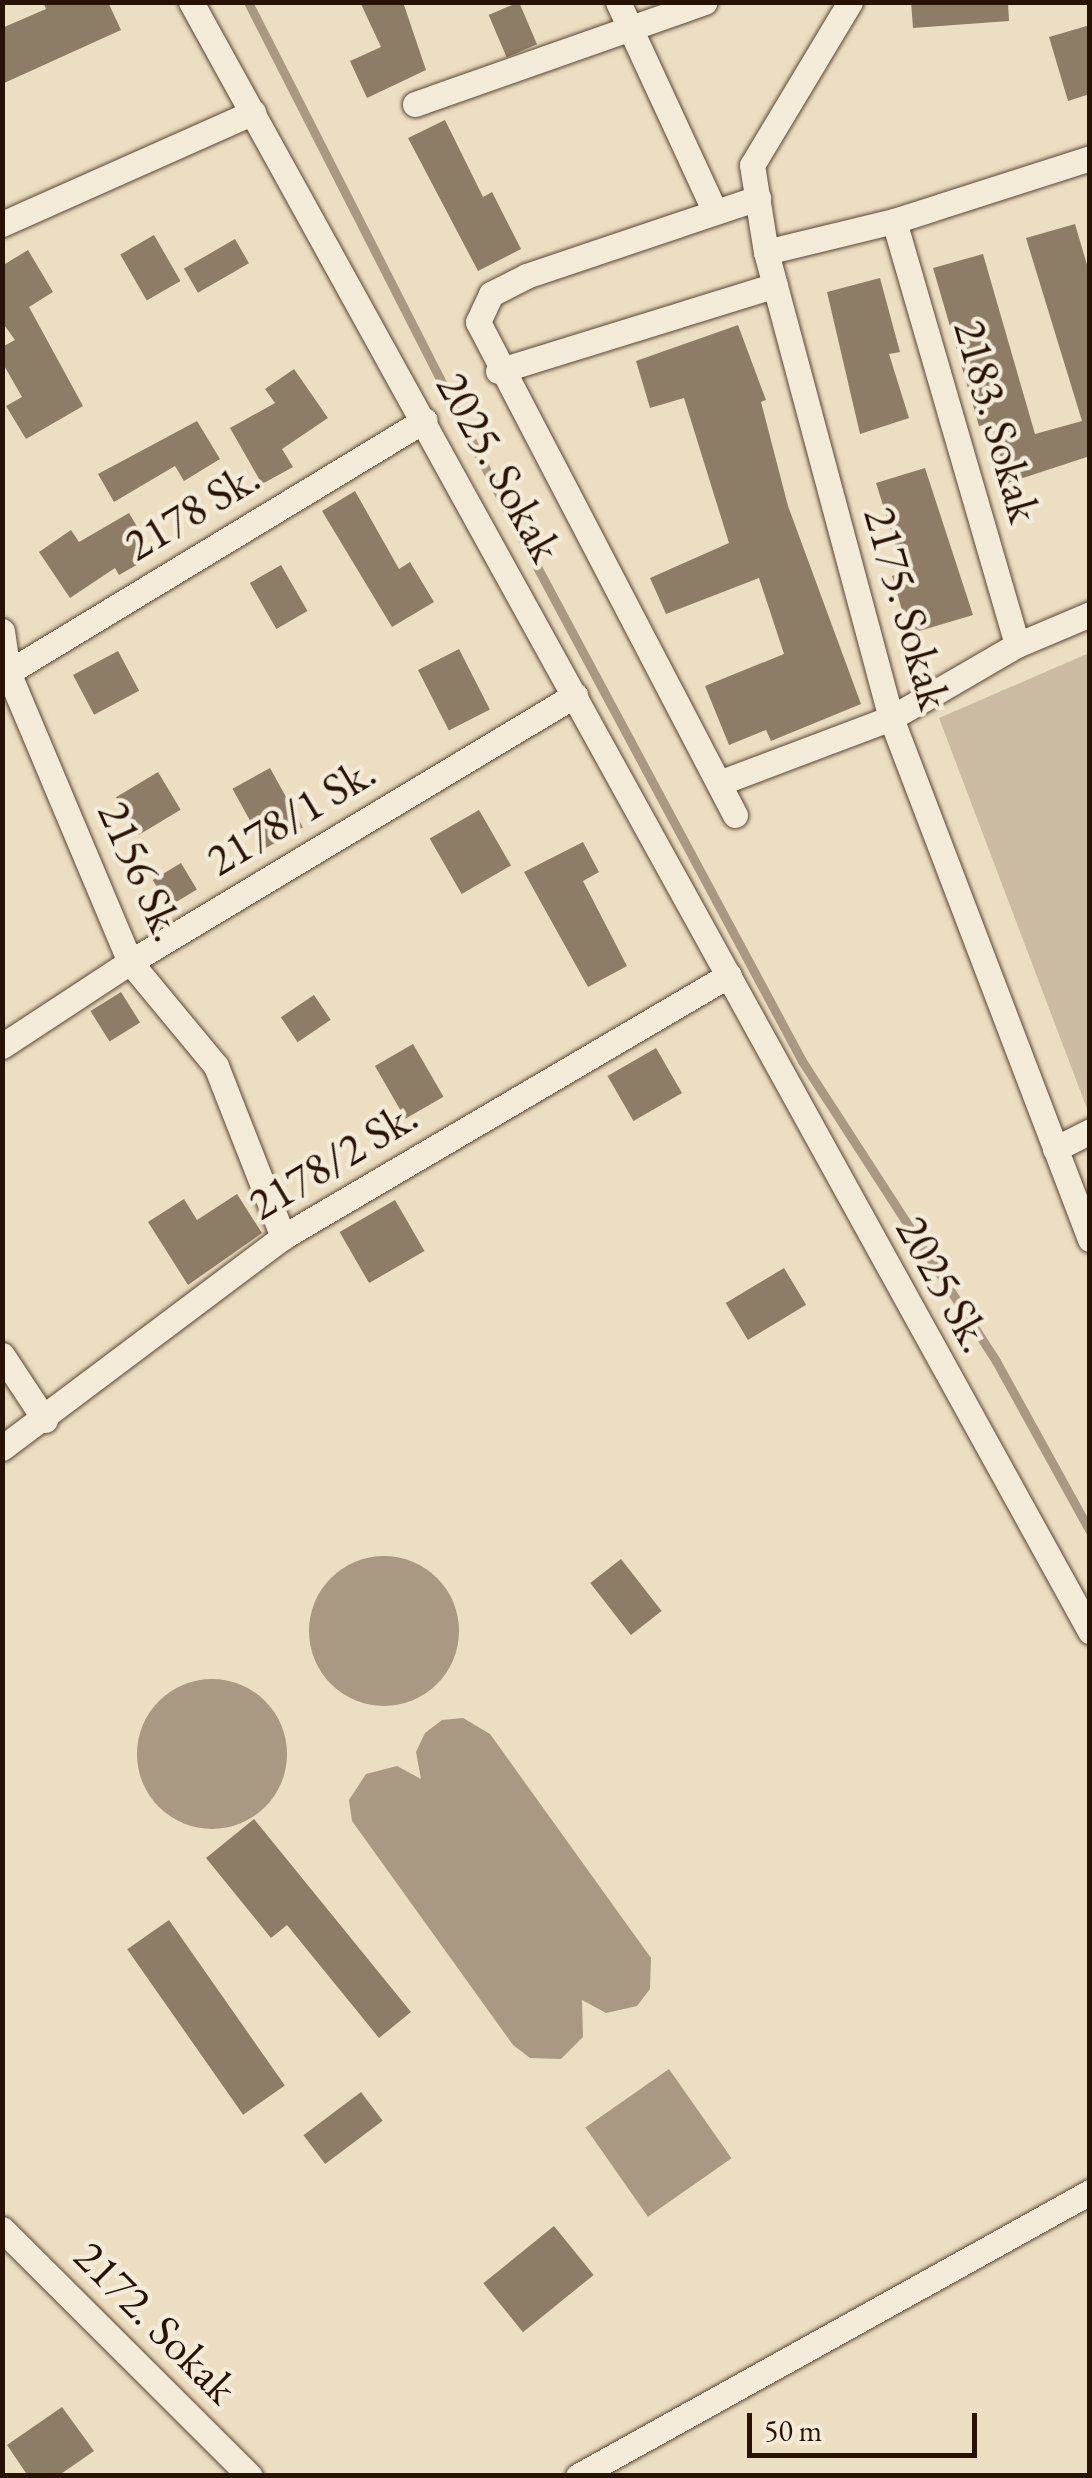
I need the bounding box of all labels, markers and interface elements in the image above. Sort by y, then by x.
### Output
street label: 2183. Sokak [942,313,1052,529]
street label: 2025. Sokak [425,363,573,571]
street label: 2178 Sk. [115,450,269,572]
street label: 2175. Sokak [852,500,962,716]
street label: 2178/1 Sk. [197,745,385,887]
street label: 2156 Sk. [86,793,196,949]
street label: 2178/2 Sk. [239,1089,427,1231]
street label: 2025 Sk. [885,1206,1003,1362]
street label: 2172. Sokak [63,2229,249,2415]
scale bar [752,2393,982,2455]
text: 50 m [764,2411,822,2450]

